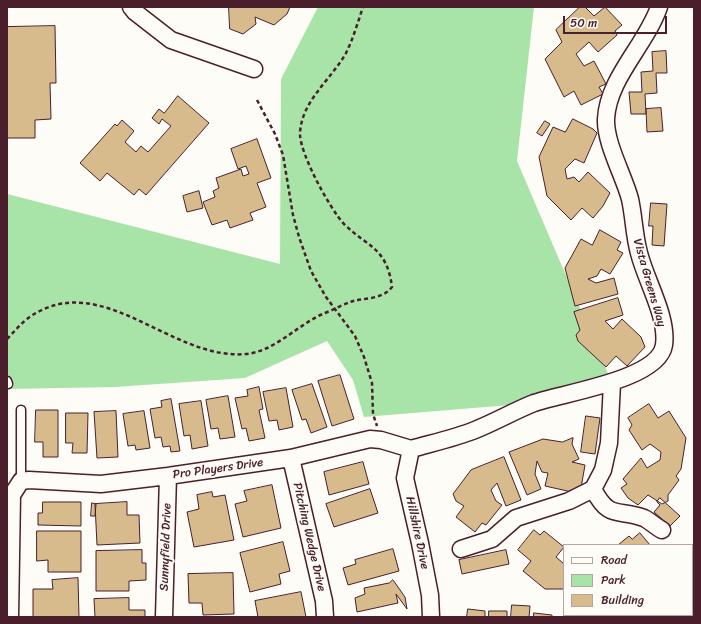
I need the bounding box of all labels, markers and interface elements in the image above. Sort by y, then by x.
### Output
scale bar [565,8,669,34]
text: 50 m [570,12,597,34]
street label: Vista Greens Way [630,237,668,329]
street label: Pro Players Drive [172,456,264,482]
street label: Pitching Wedge Drive [289,481,329,593]
street label: Hillshire Drive [402,495,432,571]
street label: Sunnyfield Drive [157,503,175,591]
legend [563,544,693,616]
text: Road [601,549,627,571]
text: Park [601,569,626,591]
text: Building [601,589,644,611]

